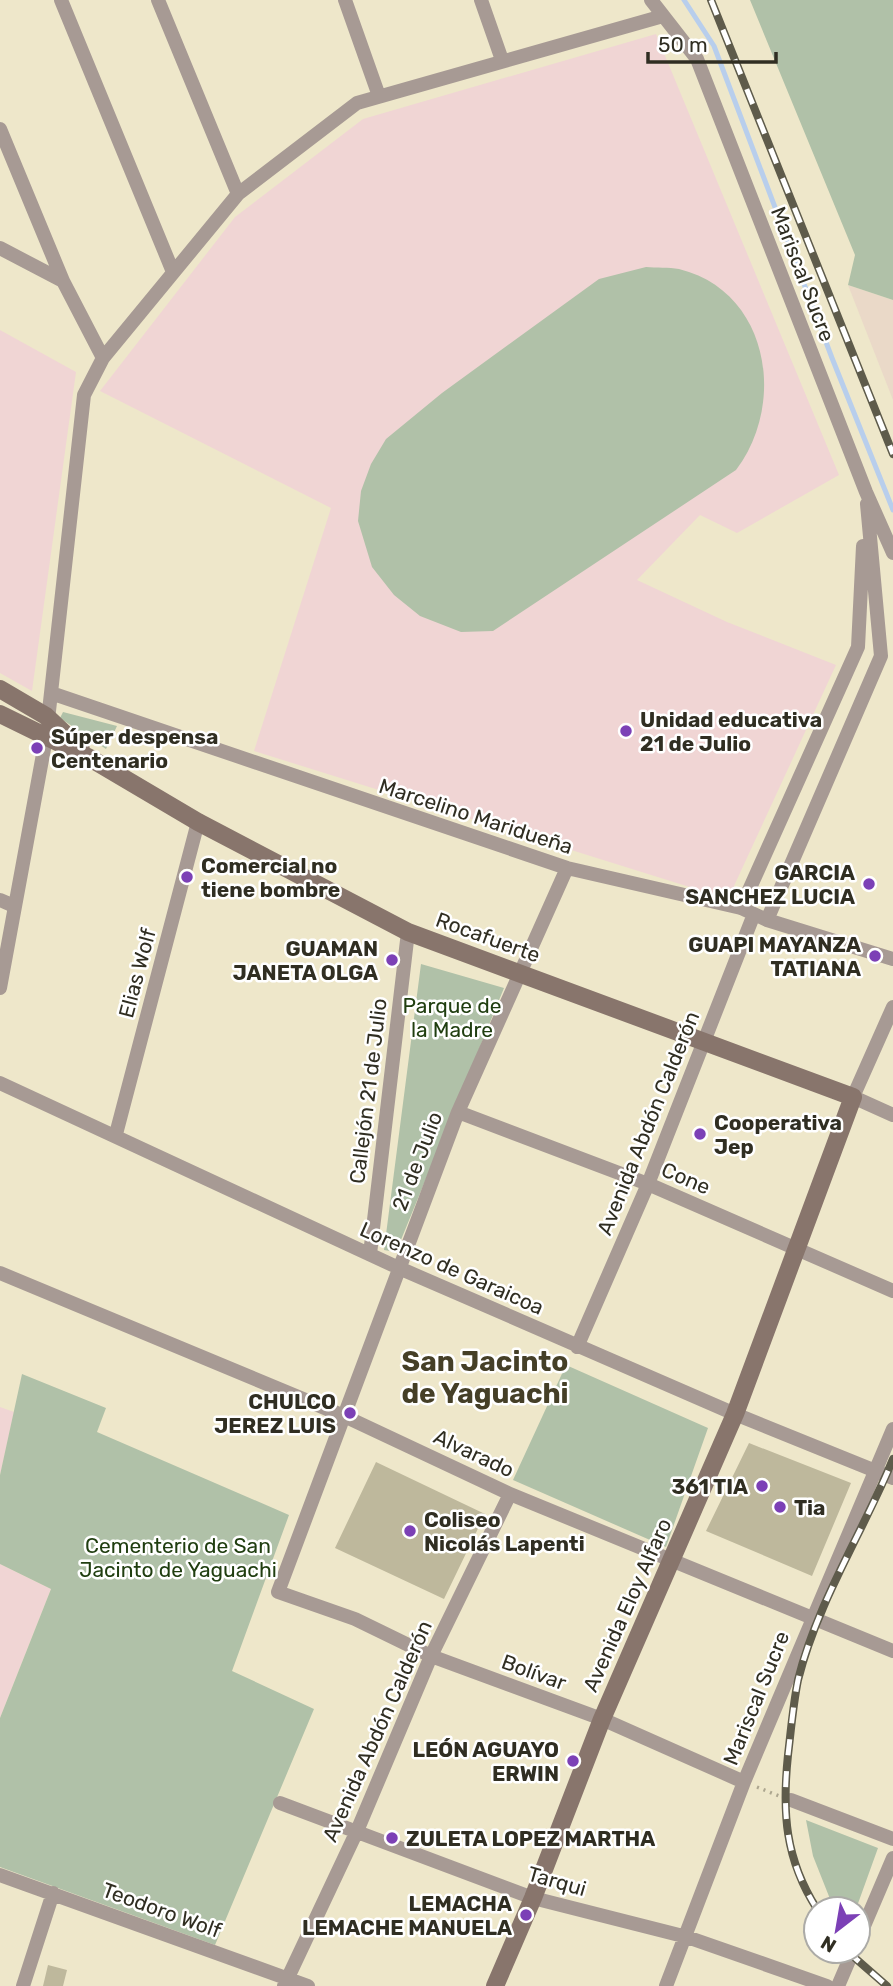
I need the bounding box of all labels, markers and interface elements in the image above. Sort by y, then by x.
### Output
scale bar [648,21,776,65]
text: 50 m [658,32,708,57]
street label: Mariscal Sucre [766,203,840,345]
place label: Unidad educativa 21 de Julio [640,707,822,756]
marker: Unidad educativa 21 de Julio [618,723,634,739]
place label: Súper despensa Centenario [51,724,218,773]
marker: Súper despensa Centenario [29,740,45,756]
street label: Marcelino Maridueña [376,773,576,859]
place label: Comercial no tiene bombre [201,853,340,902]
place label: GARCIA SANCHEZ LUCIA [685,860,855,909]
marker: Comercial no tiene bombre [179,869,195,885]
marker: GARCIA SANCHEZ LUCIA [861,876,877,892]
street label: Rocafuerte [432,907,544,967]
street label: Elias Wolf [113,925,161,1021]
place label: GUAPI MAYANZA TATIANA [688,932,861,981]
place label: GUAMAN JANETA OLGA [233,936,378,985]
marker: GUAPI MAYANZA TATIANA [867,948,883,964]
marker: GUAMAN JANETA OLGA [384,952,400,968]
park label: Parque de la Madre [403,993,501,1042]
street label: Callejón 21 de Julio [344,997,392,1185]
street label: Avenida Abdón Calderón [592,1007,704,1239]
street label: 21 de Julio [387,1108,447,1214]
place label: Cooperativa Jep [714,1110,842,1159]
marker: Cooperativa Jep [692,1126,708,1142]
street label: Cone [658,1157,714,1199]
street label: Lorenzo de Garaicoa [356,1216,548,1320]
district label: San Jacinto de Yaguachi [401,1345,569,1410]
place label: CHULCO JEREZ LUIS [214,1389,336,1438]
marker: CHULCO JEREZ LUIS [342,1405,358,1421]
street label: Alvarado [430,1424,518,1482]
place label: 361 TIA [671,1474,748,1499]
marker: 361 TIA [754,1478,770,1494]
place label: Tia [794,1495,825,1520]
marker: Tia [772,1499,788,1515]
place label: Coliseo Nicolás Lapenti [424,1507,585,1556]
street label: Avenida Eloy Alfaro [578,1514,676,1696]
marker: Coliseo Nicolás Lapenti [402,1523,418,1539]
park label: Cementerio de San Jacinto de Yaguachi [79,1533,277,1582]
street label: Avenida Abdón Calderón [317,1617,437,1845]
street label: Mariscal Sucre [718,1627,794,1769]
street label: Bolívar [498,1649,570,1695]
place label: LEÓN AGUAYO ERWIN [413,1737,559,1786]
marker: LEÓN AGUAYO ERWIN [565,1753,581,1769]
place label: ZULETA LOPEZ MARTHA [406,1826,655,1851]
marker: ZULETA LOPEZ MARTHA [384,1830,400,1846]
street label: Tarqui [525,1861,589,1901]
street label: Teodoro Wolf [99,1877,225,1943]
place label: LEMACHA LEMACHE MANUELA [302,1891,512,1940]
north arrow [802,1895,872,1965]
marker: LEMACHA LEMACHE MANUELA [518,1907,534,1923]
text: N [817,1931,840,1958]

